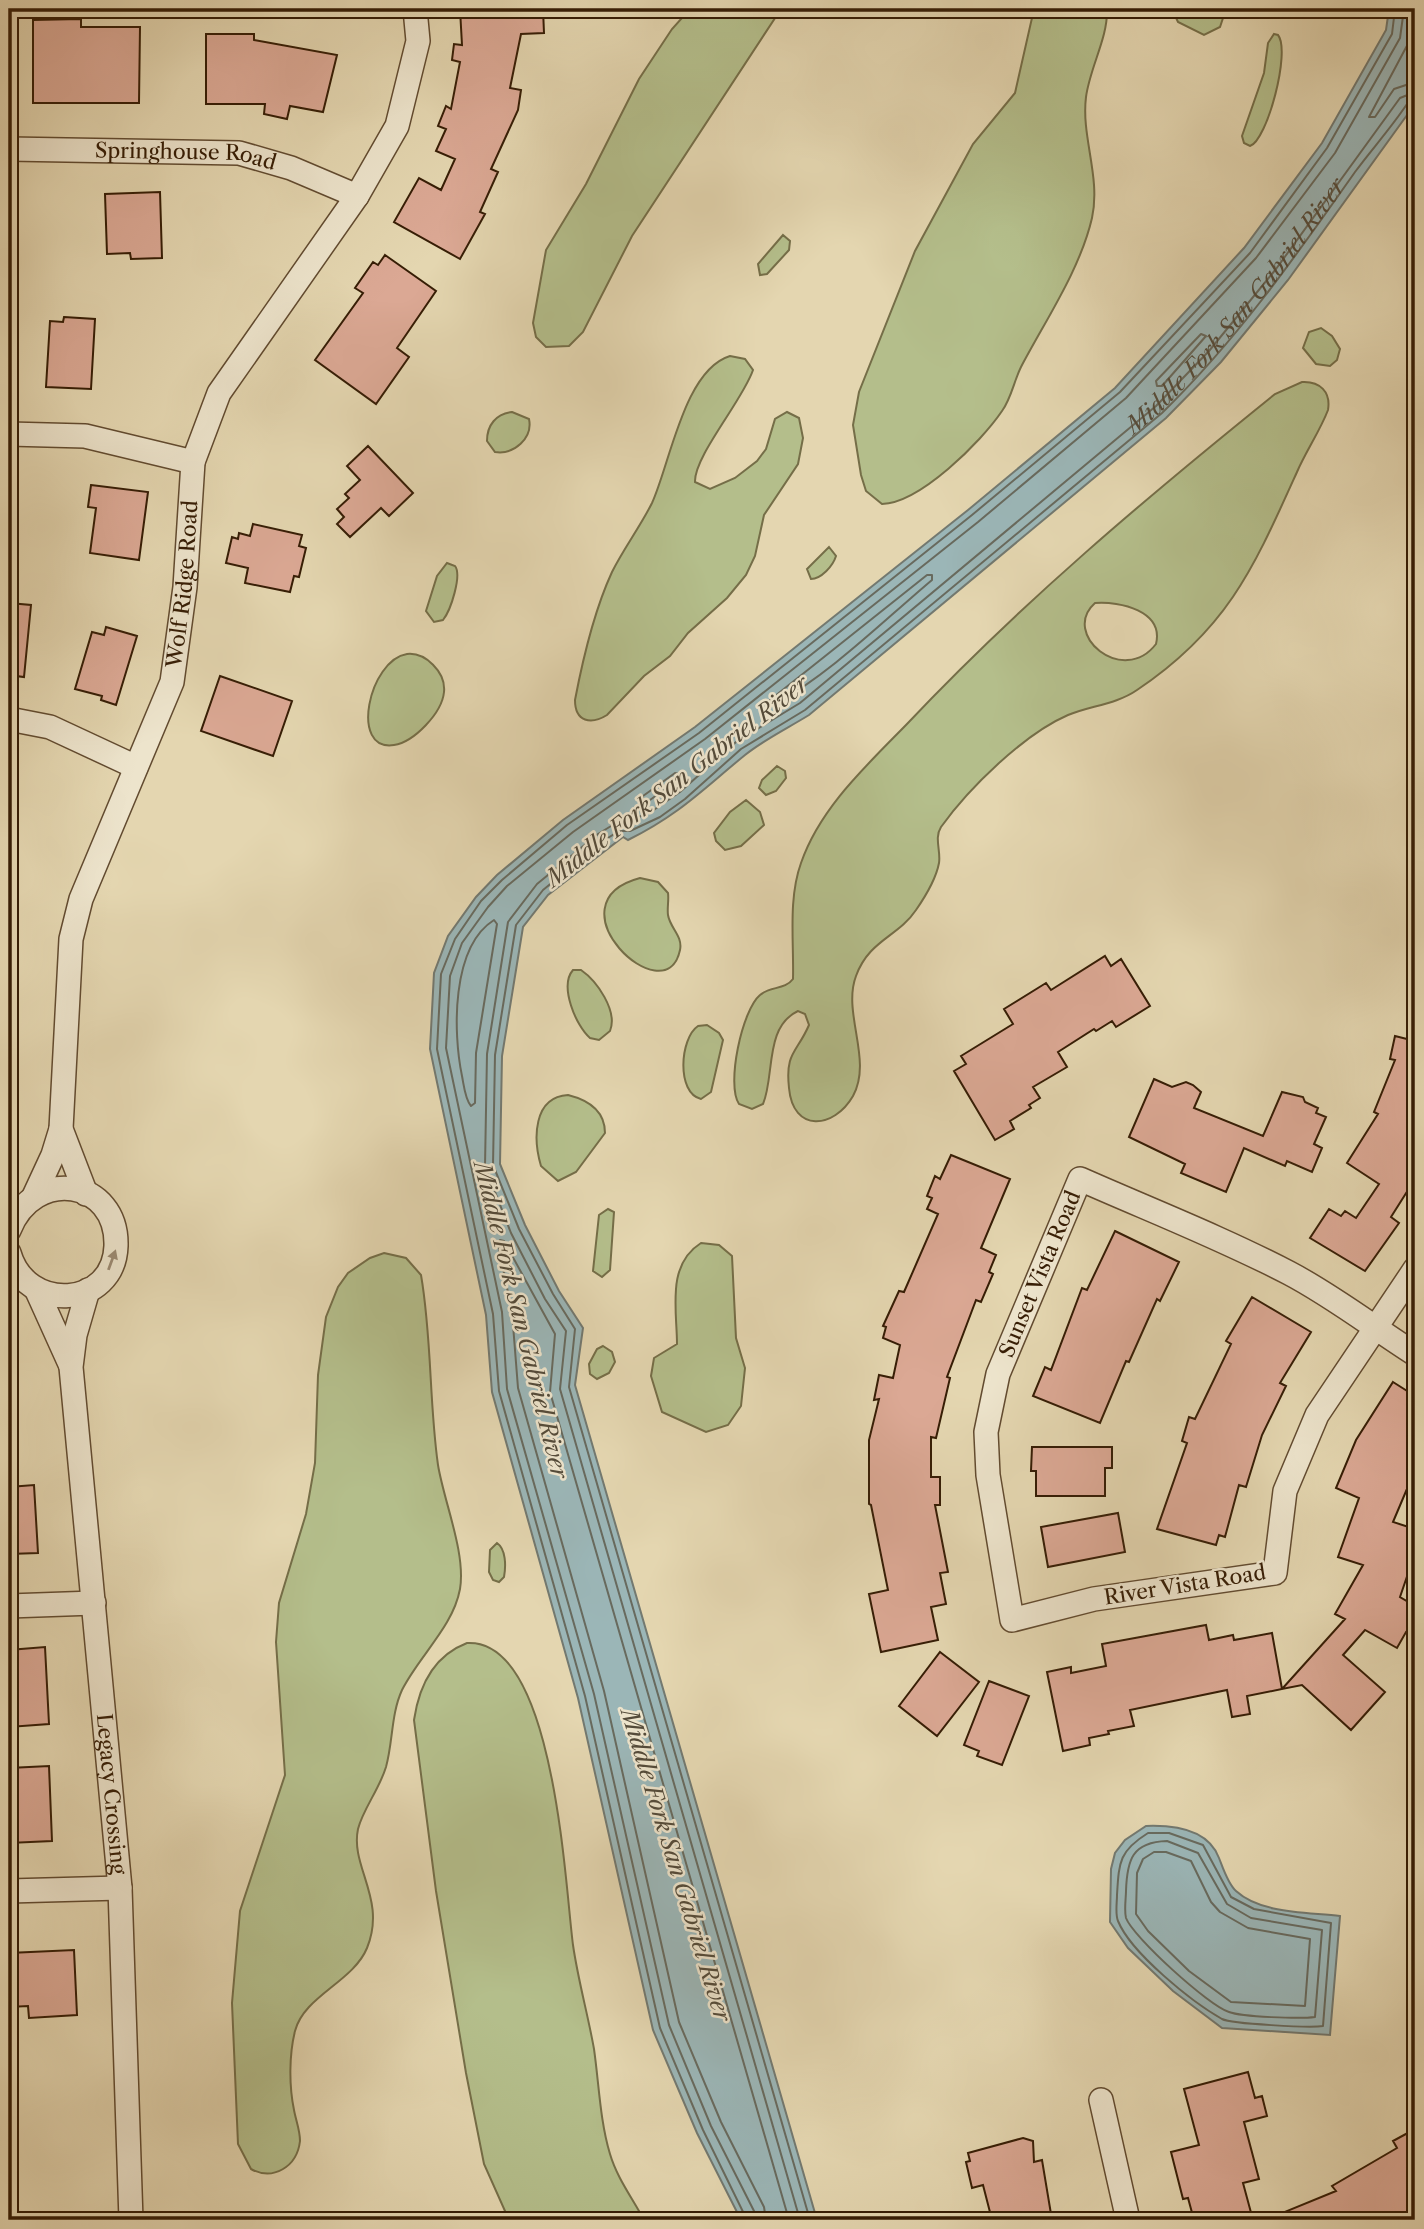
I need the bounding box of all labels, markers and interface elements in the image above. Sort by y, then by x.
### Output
street label: Springhouse Road [95,137,279,175]
water label: Middle Fork San Gabriel River [1118,172,1352,441]
street label: Wolf Ridge Road [161,499,203,670]
water label: Middle Fork San Gabriel River [538,669,815,894]
water label: Middle Fork San Gabriel River [467,1156,574,1483]
street label: Sunset Vista Road [993,1187,1086,1361]
one-way arrow [107,1249,118,1270]
street label: River Vista Road [1102,1559,1268,1610]
water label: Middle Fork San Gabriel River [614,1702,737,2026]
street label: Legacy Crossing [92,1712,132,1877]

